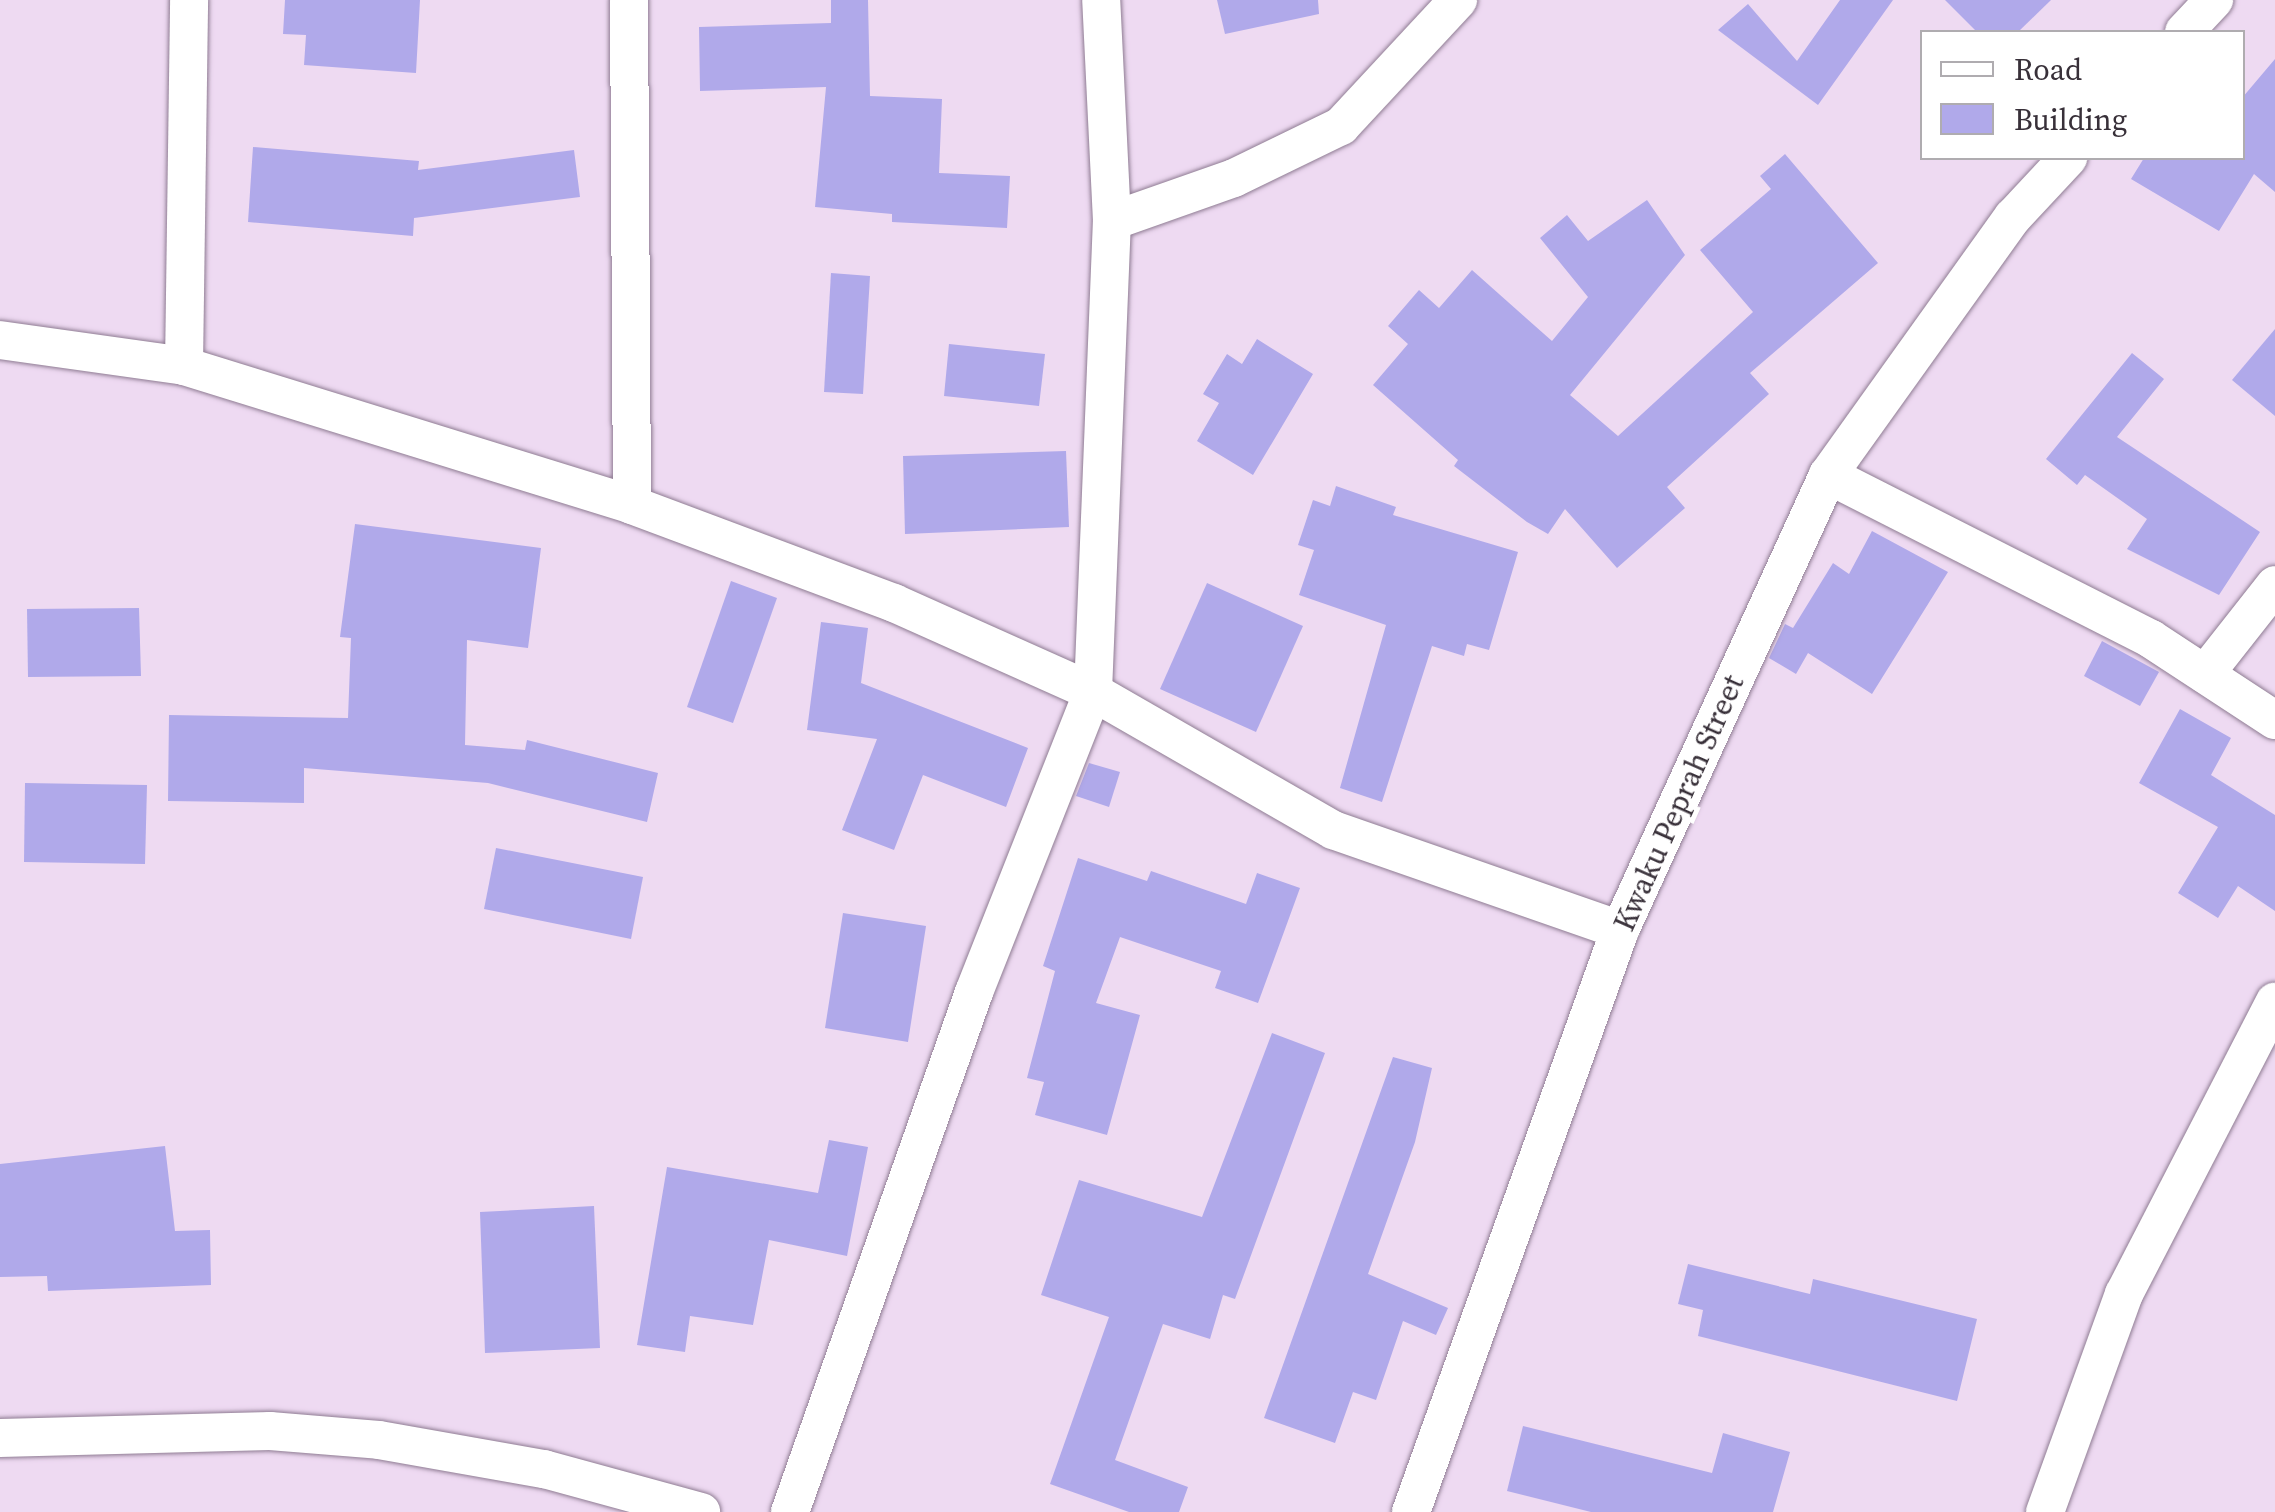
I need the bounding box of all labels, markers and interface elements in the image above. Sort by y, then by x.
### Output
legend [1920,30,2245,160]
text: Road [2014,49,2082,90]
text: Building [2014,99,2127,140]
street label: Kwaku Peprah Street [1606,669,1752,937]

